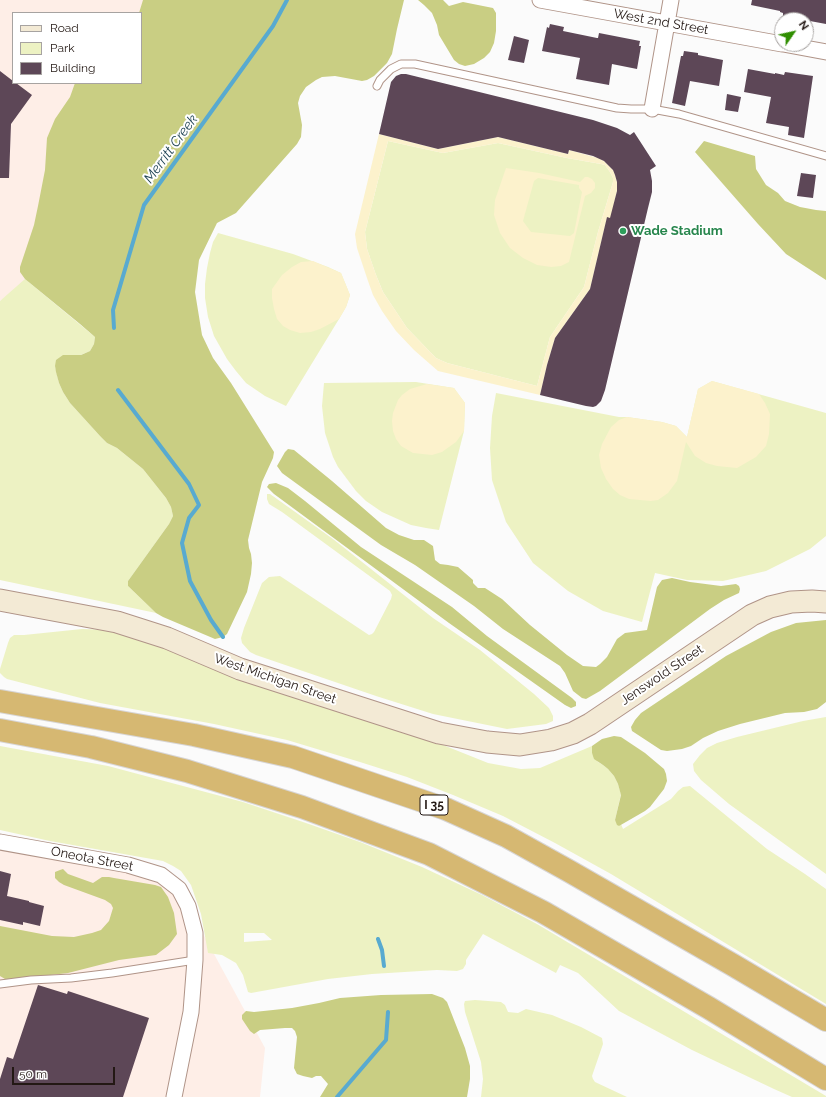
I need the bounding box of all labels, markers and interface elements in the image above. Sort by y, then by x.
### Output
street label: West 2nd Street [612,6,710,38]
legend [12,12,142,84]
north arrow [774,12,814,52]
text: N [796,18,811,33]
text: Road [50,21,79,35]
text: Park [50,41,75,55]
text: Building [50,61,96,75]
water label: Merritt Creek [141,112,201,186]
place label: Wade Stadium [631,223,723,239]
marker: Wade Stadium [618,226,628,236]
street label: Jenswold Street [618,642,706,708]
street label: West Michigan Street [212,651,338,707]
road number: I 35 [420,795,448,815]
street label: Oneota Street [50,843,134,875]
scale bar [14,1059,117,1085]
text: 50 m [19,1067,47,1081]

